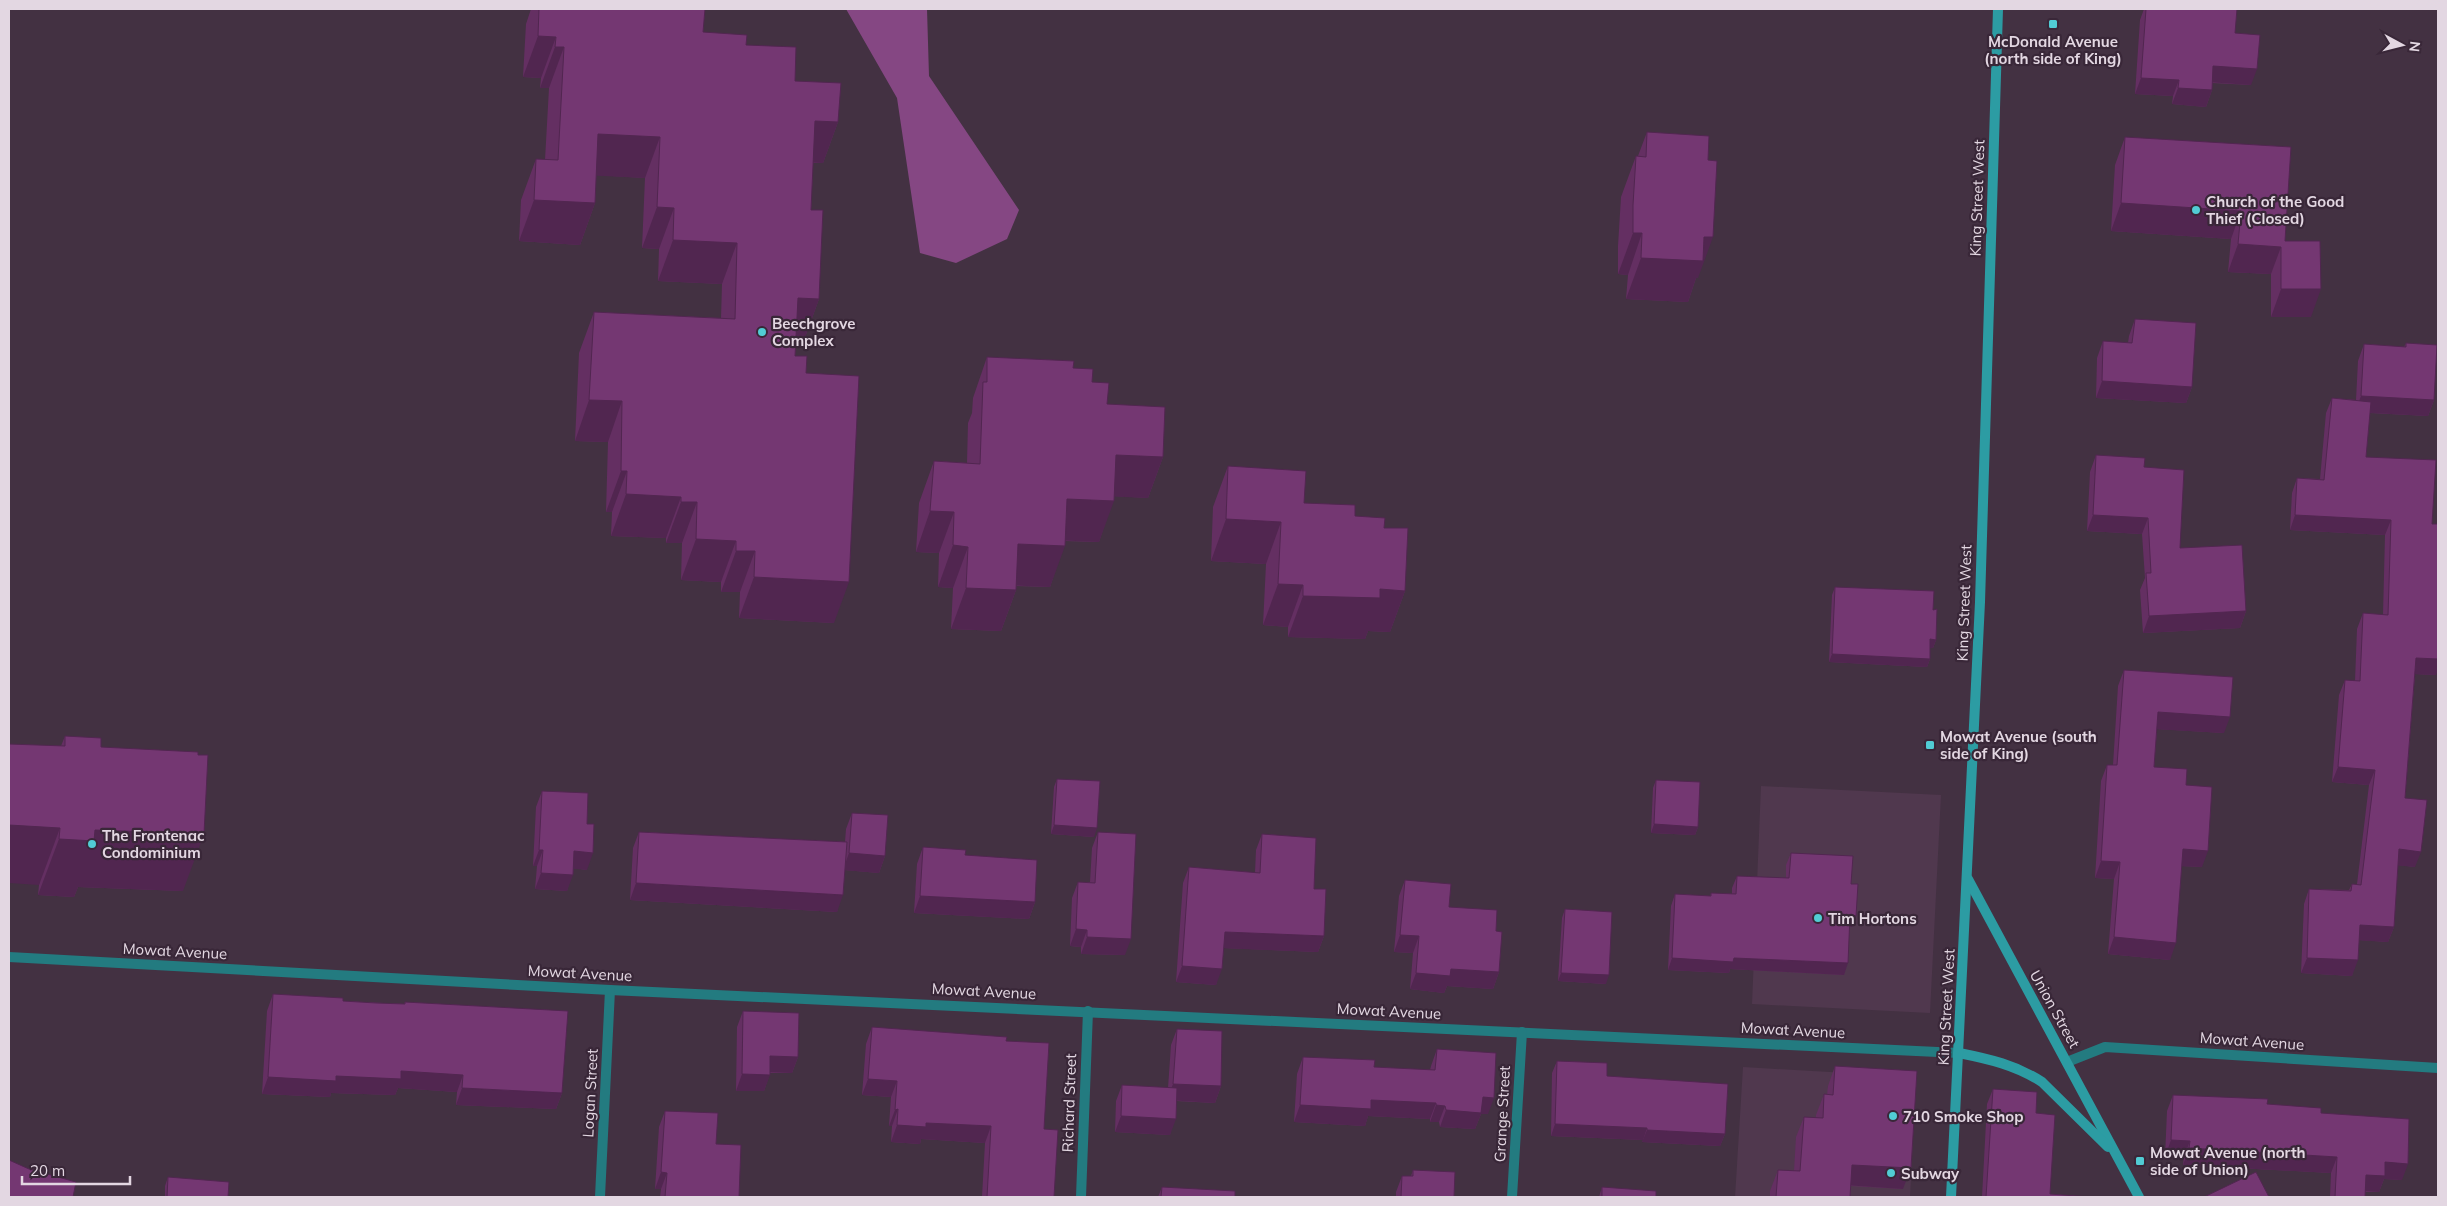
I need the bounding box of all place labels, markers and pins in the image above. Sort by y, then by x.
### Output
marker: McDonald Avenue (north side of King) [2047,18,2059,30]
place label: McDonald Avenue (north side of King) [1984,32,2122,68]
place label: Church of the Good Thief (Closed) [2206,192,2344,228]
marker: Church of the Good Thief (Closed) [2190,204,2202,216]
place label: Beechgrove Complex [772,314,855,350]
marker: Beechgrove Complex [756,326,768,338]
place label: Mowat Avenue (south side of King) [1940,727,2097,763]
marker: Mowat Avenue (south side of King) [1924,739,1936,751]
place label: The Frontenac Condominium [102,826,205,862]
marker: The Frontenac Condominium [86,838,98,850]
place label: Tim Hortons [1828,909,1917,928]
marker: Tim Hortons [1812,912,1824,924]
place label: 710 Smoke Shop [1903,1107,2024,1126]
marker: 710 Smoke Shop [1887,1110,1899,1122]
place label: Mowat Avenue (north side of Union) [2150,1143,2306,1179]
marker: Mowat Avenue (north side of Union) [2134,1155,2146,1167]
place label: Subway [1901,1164,1960,1183]
marker: Subway [1885,1167,1897,1179]

